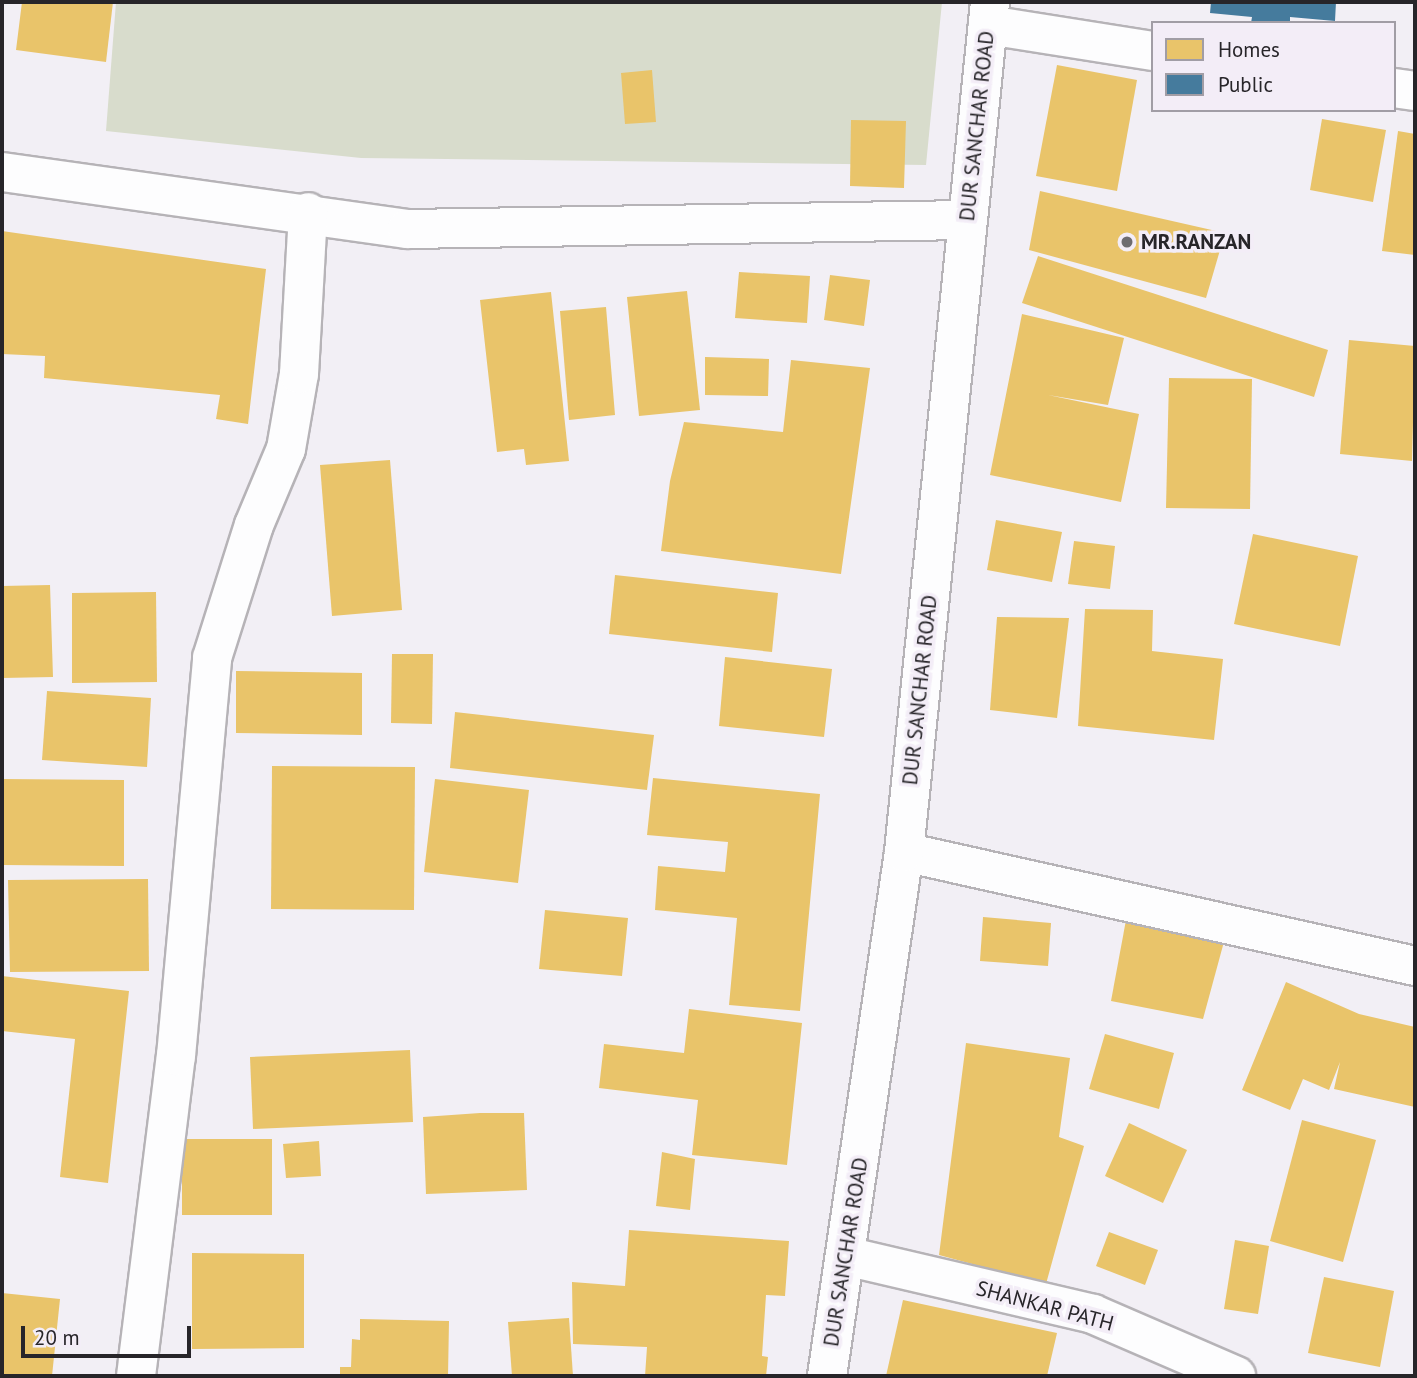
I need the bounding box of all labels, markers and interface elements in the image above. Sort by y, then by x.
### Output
legend [1151,21,1396,112]
street label: DUR SANCHAR ROAD [954,30,1000,222]
text: Homes [1218,36,1280,63]
text: Public [1218,71,1273,98]
place label: MR.RANZAN [1141,229,1251,255]
marker: MR.RANZAN [1119,234,1135,250]
street label: DUR SANCHAR ROAD [897,594,943,786]
street label: DUR SANCHAR ROAD [819,1156,873,1348]
street label: SHANKAR PATH [973,1276,1117,1336]
scale bar [24,1312,194,1356]
text: 20 m [34,1324,80,1351]

